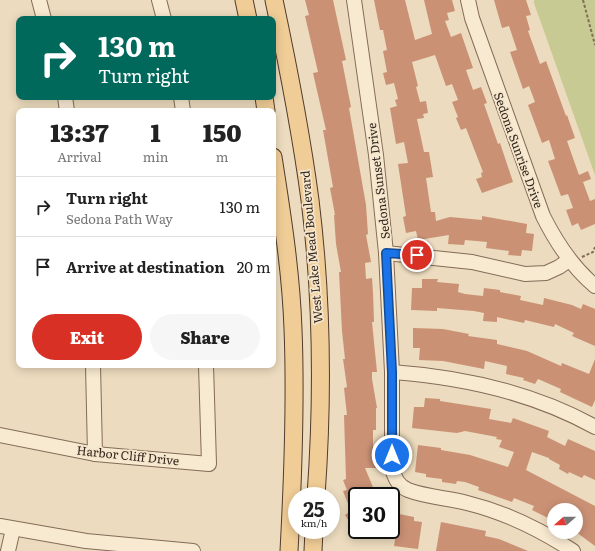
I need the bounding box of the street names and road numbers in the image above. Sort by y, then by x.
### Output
street label: Sedona Sunrise Drive [490,90,548,210]
street label: Sedona Sunset Drive [362,122,394,240]
street label: West Lake Mead Boulevard [295,169,327,324]
street label: Harbor Cliff Drive [76,441,180,469]

